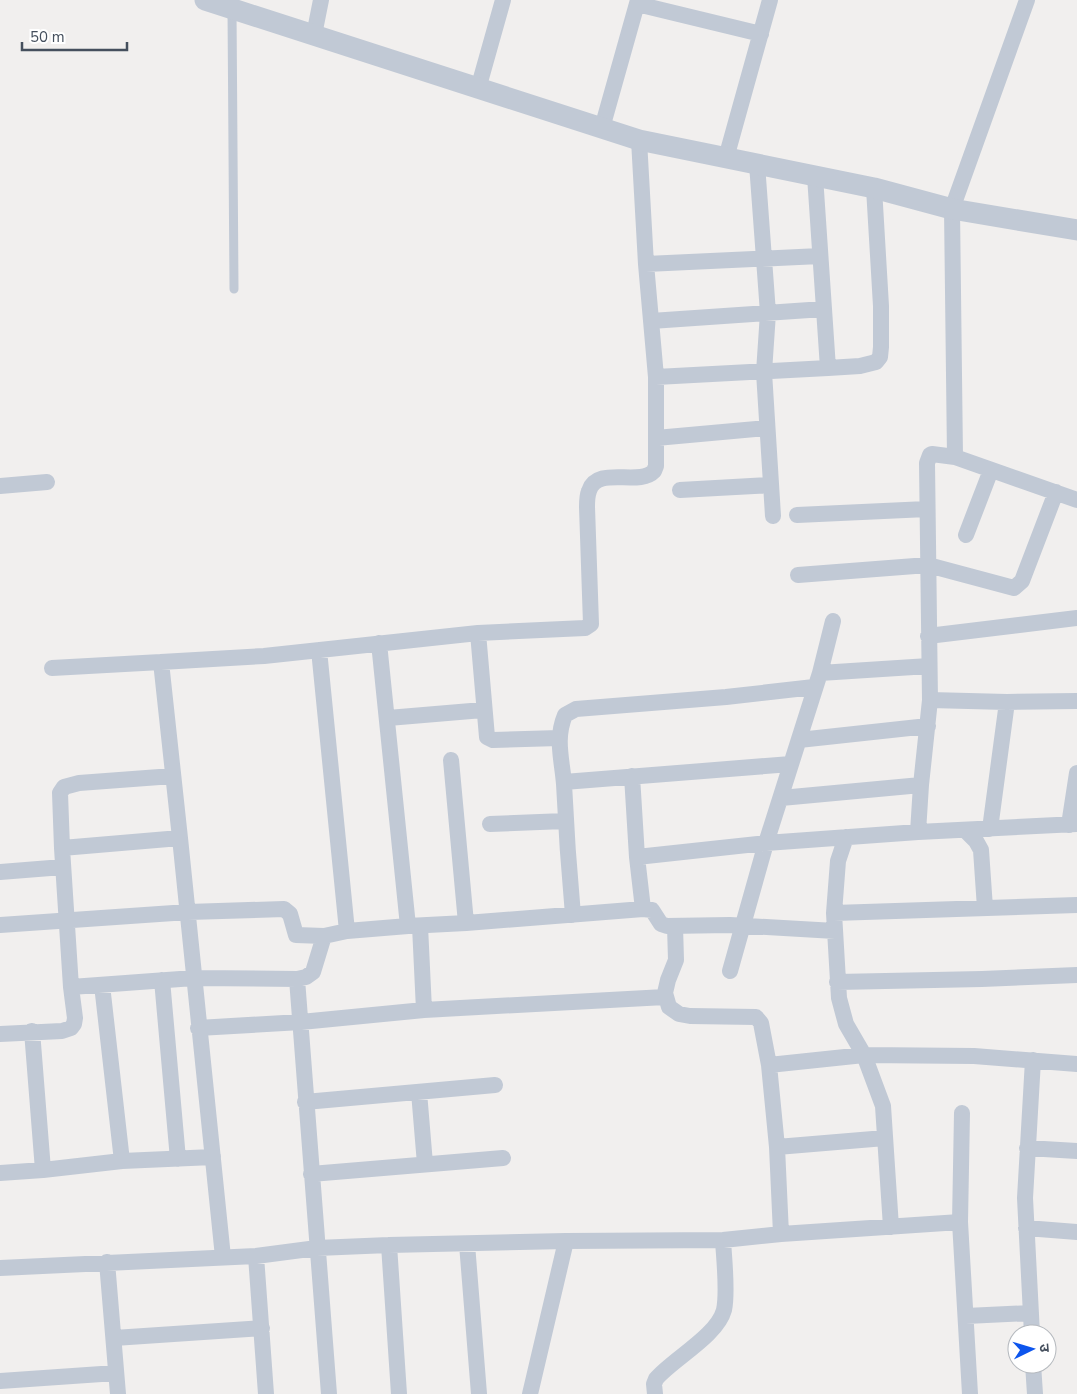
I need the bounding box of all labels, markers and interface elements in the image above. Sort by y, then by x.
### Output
scale bar [22,20,128,52]
text: 50 m [30,27,65,47]
north arrow [1007,1324,1057,1374]
text: उ [1035,1343,1054,1354]

